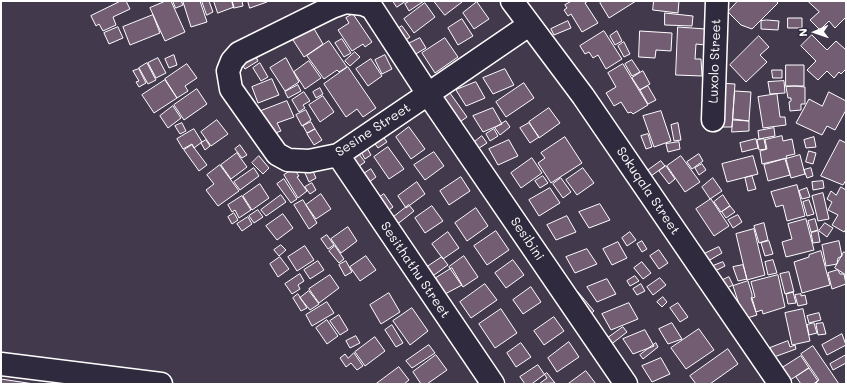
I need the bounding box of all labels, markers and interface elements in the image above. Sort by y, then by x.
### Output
north arrow [795,12,835,52]
street label: Luxolo Street [706,18,724,104]
text: N [795,28,810,37]
street label: Sesine Street [333,100,413,160]
street label: Sokuqala Street [613,144,683,238]
street label: Sesibini [507,214,547,264]
street label: Sesithathu Street [377,219,453,321]

